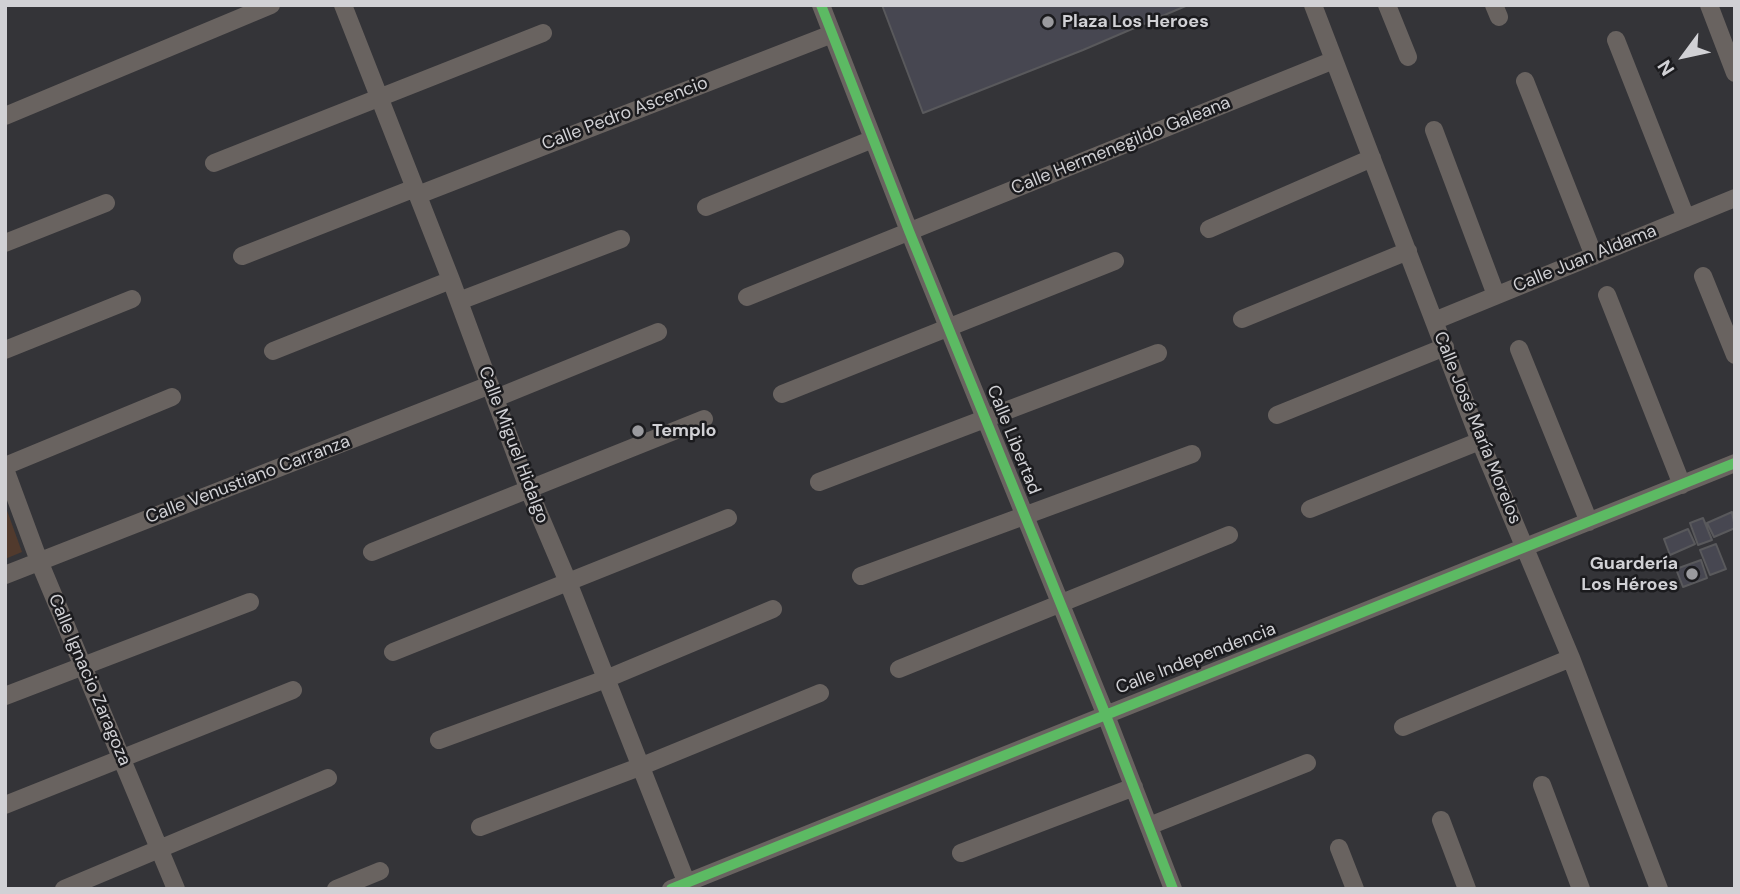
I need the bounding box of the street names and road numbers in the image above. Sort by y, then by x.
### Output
street label: Calle Pedro Ascencio [539,72,711,156]
street label: Calle Hermenegildo Galeana [1008,92,1234,200]
street label: Calle Juan Aldama [1510,220,1660,298]
street label: Calle José María Morelos [1428,329,1526,527]
street label: Calle Miguel Hidalgo [473,363,553,527]
street label: Calle Libertad [981,382,1045,498]
street label: Calle Venustiano Carranza [143,431,353,529]
street label: Calle Ignacio Zaragoza [43,591,135,769]
street label: Calle Independencia [1113,618,1279,700]

